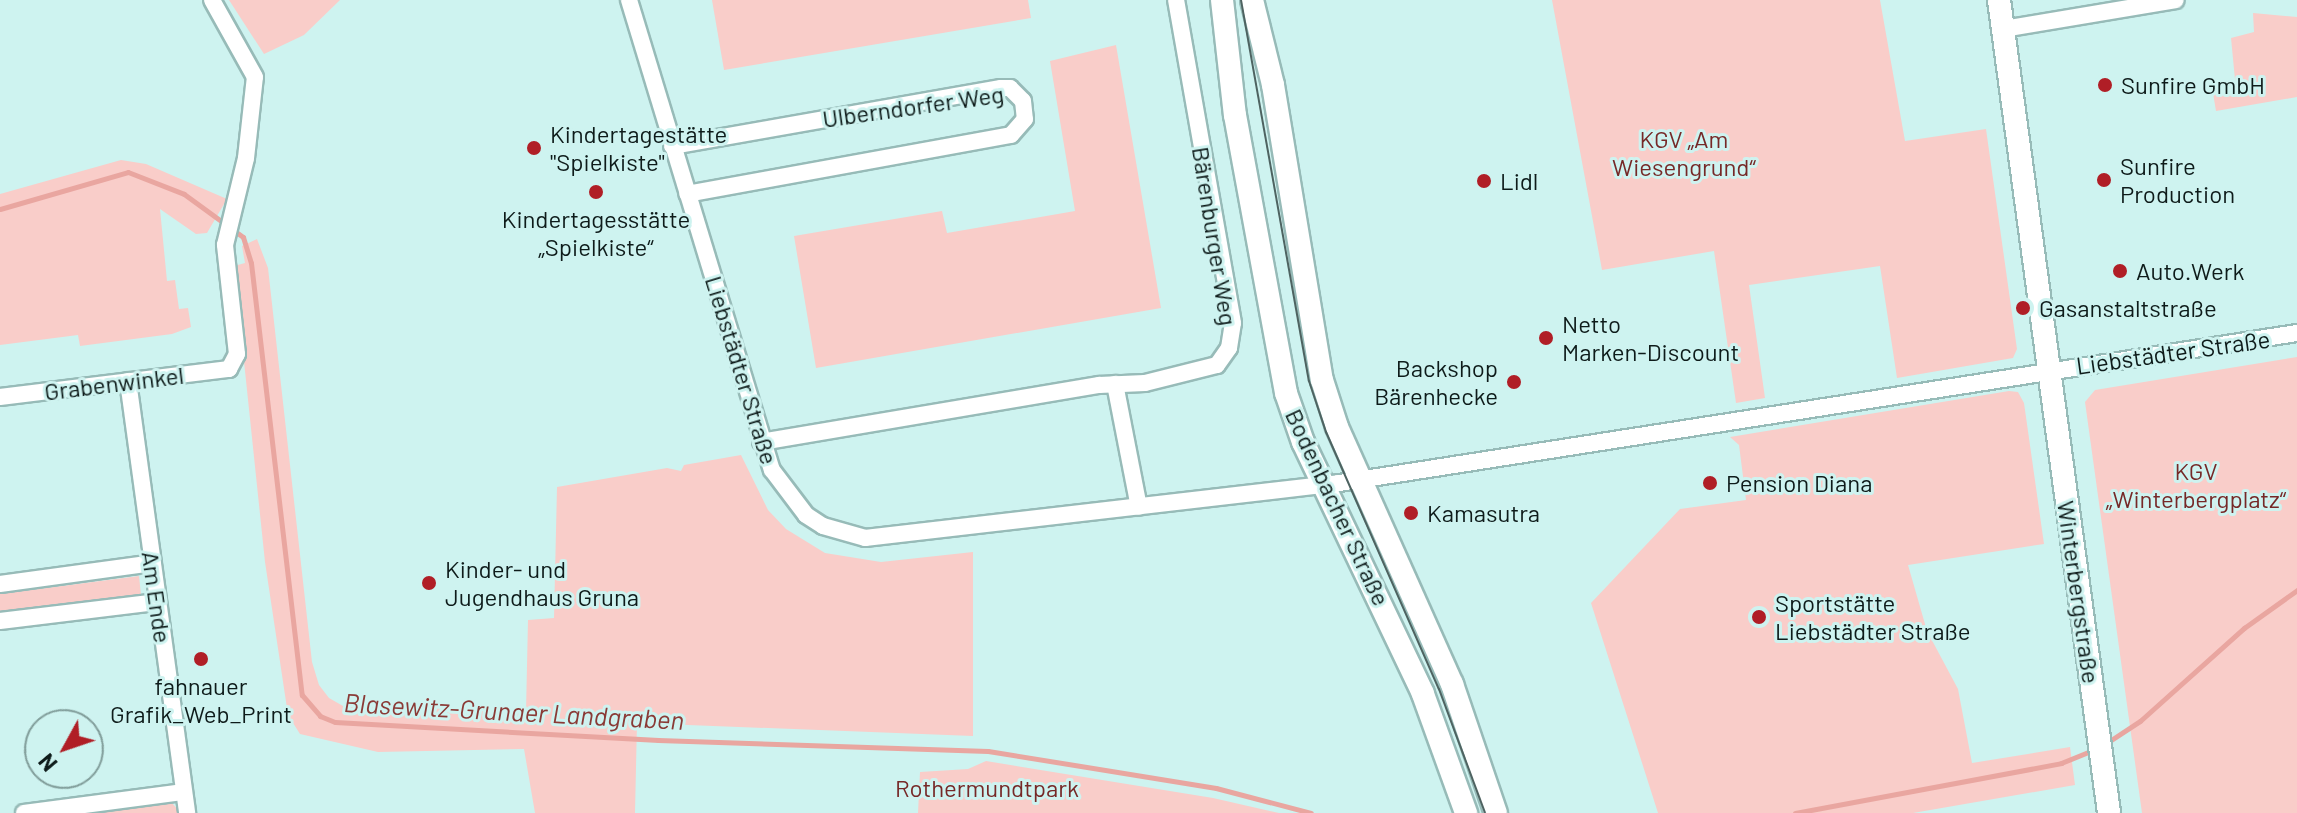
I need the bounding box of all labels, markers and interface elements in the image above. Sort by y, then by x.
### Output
place label: Sunfire GmbH [2121,71,2265,99]
marker: Sunfire GmbH [2096,76,2114,94]
street label: Ulberndorfer Weg [820,79,1006,133]
place label: Kindertagestätte "Spielkiste" [550,120,727,176]
park label: KGV „Am Wiesengrund“ [1612,125,1756,181]
marker: Kindertagestätte "Spielkiste" [525,139,543,157]
street label: Bärenburger Weg [1187,145,1243,327]
place label: Sunfire Production [2120,152,2235,208]
place label: Lidl [1500,167,1538,195]
marker: Sunfire Production [2095,171,2113,189]
marker: Lidl [1475,172,1493,190]
marker: Kindertagesstätte „Spielkiste“ [587,183,605,201]
place label: Kindertagesstätte „Spielkiste“ [502,205,690,261]
place label: Auto.Werk [2136,257,2244,285]
marker: Auto.Werk [2111,262,2129,280]
street label: Liebstädter Straße [700,272,784,468]
place label: Gasanstaltstraße [2039,294,2217,322]
marker: Gasanstaltstraße [2014,299,2032,317]
place label: Netto Marken-Discount [1562,310,1739,366]
street label: Liebstädter Straße [2074,324,2272,380]
marker: Netto Marken-Discount [1537,329,1555,347]
place label: Backshop Bärenhecke [1374,354,1498,410]
street label: Grabenwinkel [43,360,185,406]
marker: Backshop Bärenhecke [1505,373,1523,391]
street label: Bodenbacher Straße [1280,404,1396,610]
park label: KGV „Winterbergplatz“ [2106,457,2286,513]
place label: Pension Diana [1726,469,1872,497]
marker: Pension Diana [1701,474,1719,492]
place label: Kamasutra [1427,499,1540,527]
street label: Winterbergstraße [2052,499,2106,685]
marker: Kamasutra [1402,504,1420,522]
street label: Am Ende [136,549,178,645]
place label: Kinder- und Jugendhaus Gruna [445,555,639,611]
marker: Kinder- und Jugendhaus Gruna [420,574,438,592]
place label: Sportstätte Liebstädter Straße [1775,589,1971,645]
marker: Sportstätte Liebstädter Straße [1750,608,1768,626]
marker: fahnauer Grafik_Web_Print [192,650,210,668]
place label: fahnauer Grafik_Web_Print [110,672,292,728]
water label: Blasewitz‐Grunaer Landgraben [343,687,685,735]
north arrow [24,709,104,789]
text: N [32,749,62,777]
park label: Rothermundtpark [895,774,1079,802]

